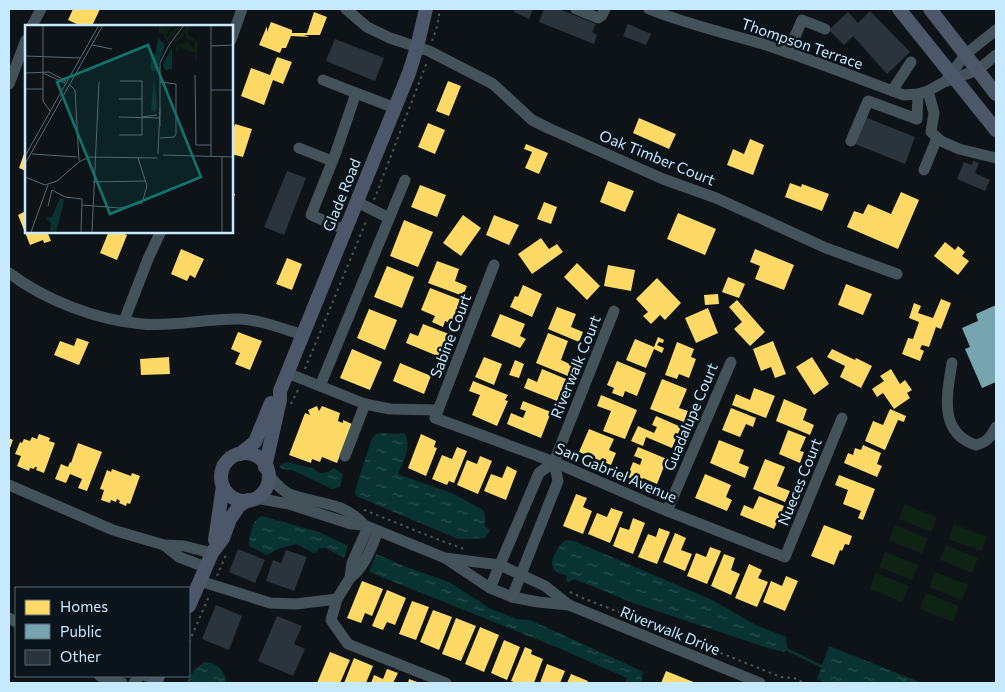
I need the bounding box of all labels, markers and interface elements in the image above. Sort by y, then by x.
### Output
street label: Thompson Terrace [739,14,866,72]
inset map [25,25,232,232]
street label: Oak Timber Court [597,126,718,188]
street label: Glade Road [318,155,364,234]
street label: Sabine Court [426,291,474,380]
street label: Riverwalk Court [546,312,604,421]
street label: Guadalupe Court [659,360,721,473]
street label: Nueces Court [773,435,825,528]
street label: San Gabriel Avenue [553,438,680,506]
legend [15,587,190,677]
text: Homes [60,597,108,615]
street label: Riverwalk Drive [618,602,723,658]
text: Public [60,622,102,640]
text: Other [60,647,101,665]

